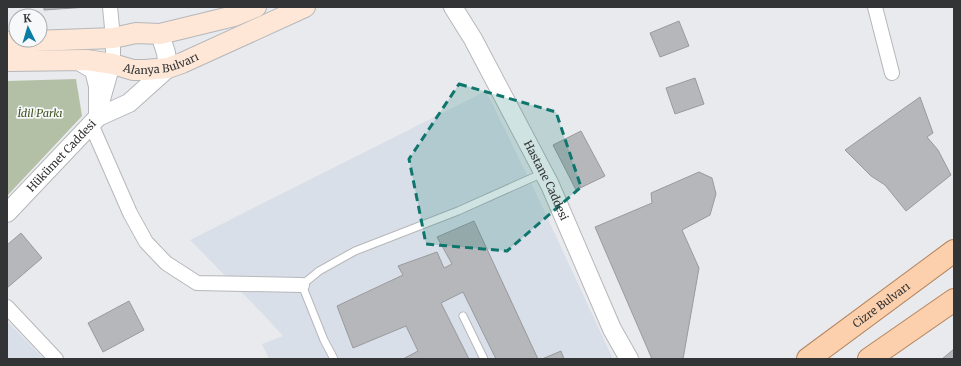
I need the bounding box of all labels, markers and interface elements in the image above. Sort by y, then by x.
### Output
north arrow [8,8,48,48]
text: K [22,11,33,25]
street label: Alanya Bulvarı [121,49,201,77]
park label: İdil Parkı [17,106,63,120]
street label: Hükümet Caddesi [24,116,99,195]
street label: Hastane Caddesi [521,138,572,223]
street label: Cizre Bulvarı [850,279,913,331]

